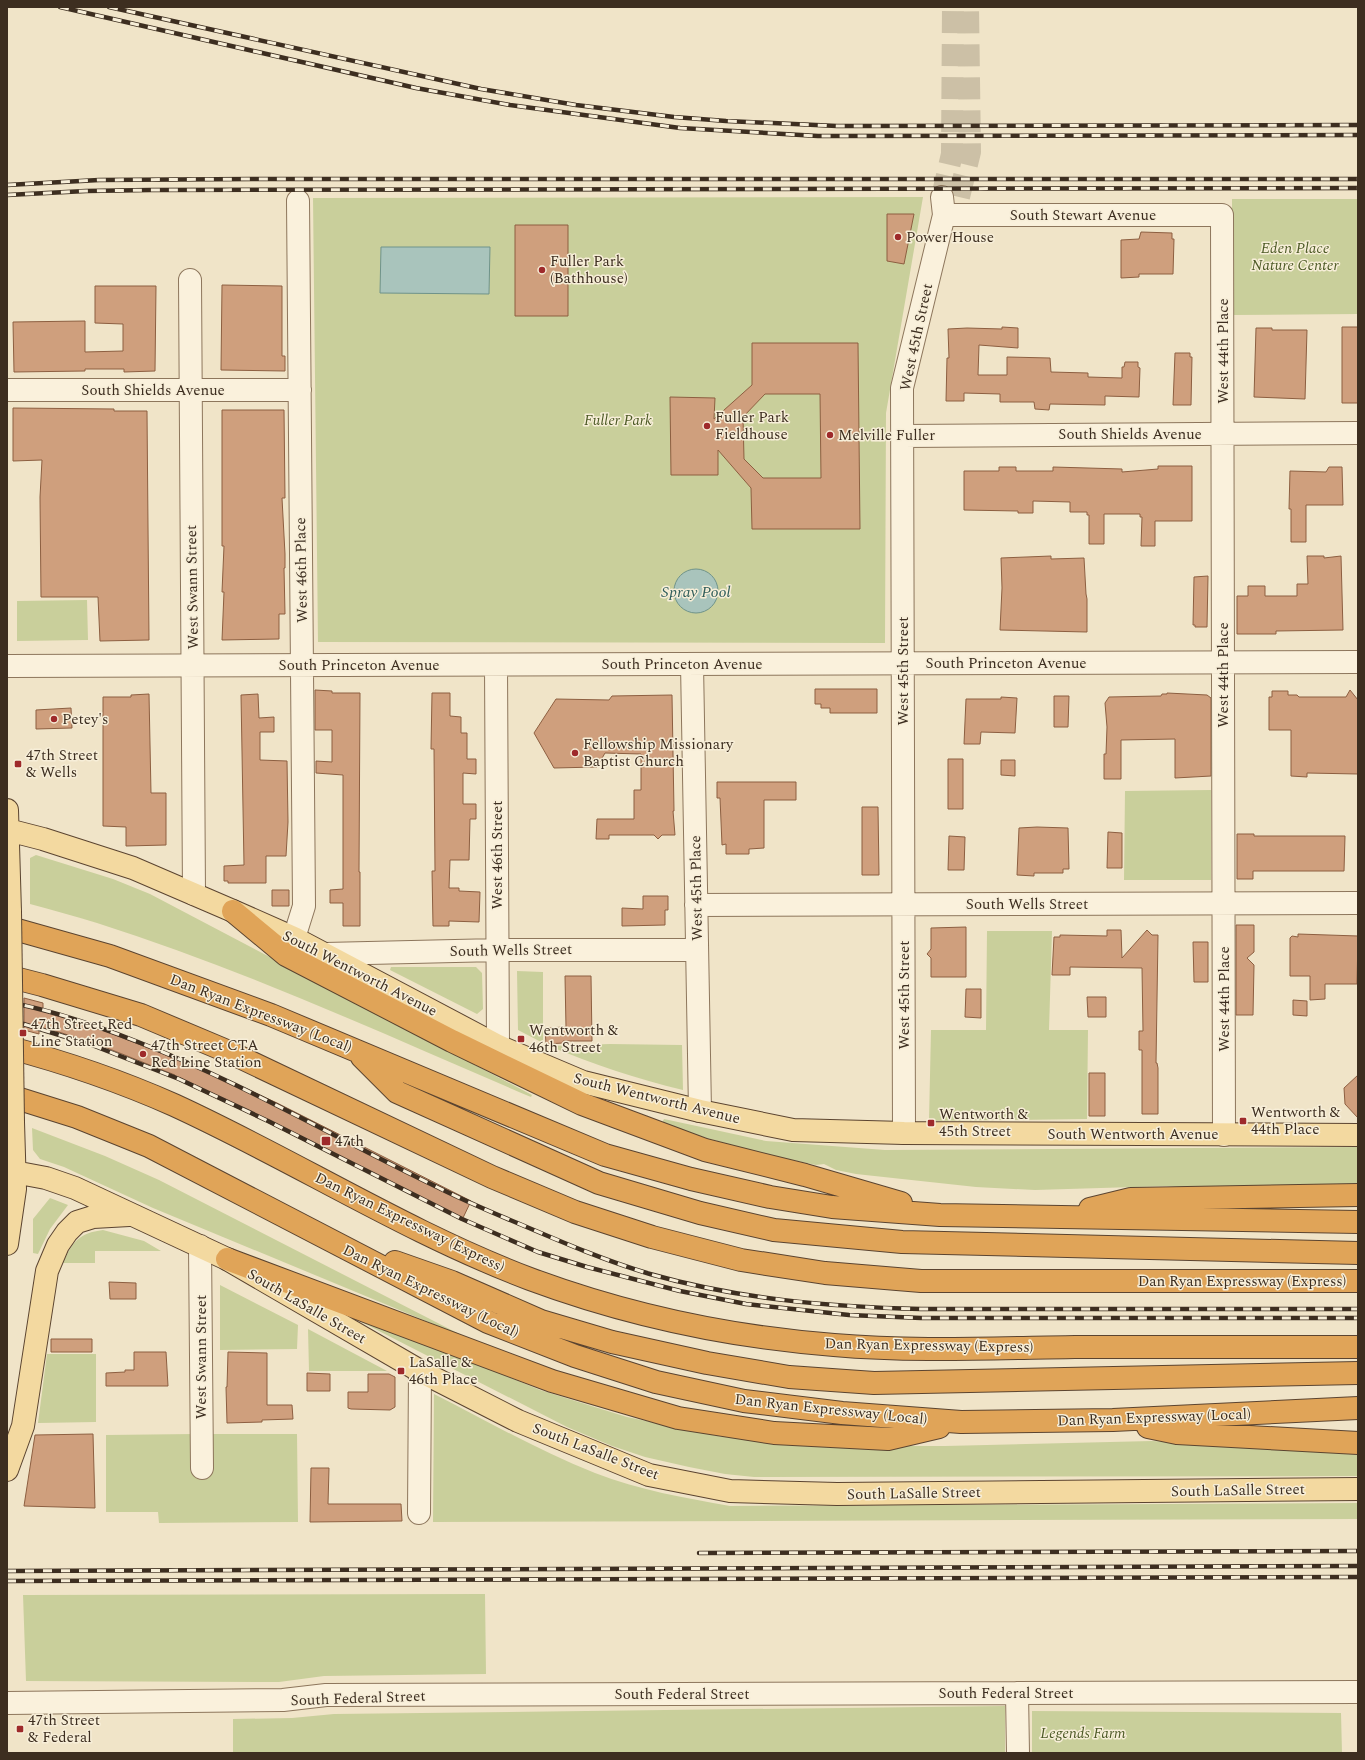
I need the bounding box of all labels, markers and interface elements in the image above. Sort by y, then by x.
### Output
street label: South Stewart Avenue [1010,204,1156,227]
place label: Power House [906,226,994,249]
marker: Power House [893,232,903,242]
park label: Eden Place Nature Center [1251,237,1339,277]
place label: Fuller Park (Bathhouse) [550,250,628,290]
marker: Fuller Park (Bathhouse) [537,265,547,275]
street label: West 45th Street [894,281,939,393]
street label: West 44th Place [1212,298,1235,404]
street label: South Shields Avenue [81,379,225,402]
place label: Fuller Park Fieldhouse [715,406,789,446]
park label: Fuller Park [584,409,652,432]
marker: Fuller Park Fieldhouse [702,421,712,431]
street label: South Shields Avenue [1058,423,1202,446]
place label: Melville Fuller [838,424,935,447]
marker: Melville Fuller [825,430,835,440]
street label: West 46th Place [289,517,314,623]
street label: West Swann Street [180,525,205,649]
water label: Spray Pool [661,580,731,604]
street label: West 45th Street [892,616,915,726]
street label: West 44th Place [1212,622,1235,728]
street label: South Princeton Avenue [925,652,1087,675]
street label: South Princeton Avenue [601,653,763,676]
street label: South Princeton Avenue [278,654,440,677]
place label: Petey's [62,708,109,731]
marker: Petey's [49,714,59,724]
place label: Fellowship Missionary Baptist Church [583,733,734,773]
place label: 47th Street & Wells [26,744,98,784]
marker: Fellowship Missionary Baptist Church [570,748,580,758]
marker: 47th Street & Wells [13,759,23,769]
street label: West 46th Street [486,800,509,910]
street label: West 45th Place [684,835,709,941]
street label: South Wells Street [966,893,1088,916]
street label: South Wentworth Avenue [278,924,441,1022]
street label: South Wells Street [449,938,573,963]
street label: West 45th Street [893,940,916,1050]
street label: West 44th Place [1213,946,1236,1052]
street label: Dan Ryan Expressway (Local) [166,968,355,1059]
place label: 47th Street Red Line Station [31,1013,132,1053]
place label: Wentworth & 46th Street [529,1019,619,1059]
marker: 47th Street Red Line Station [18,1028,28,1038]
place label: 47th Street CTA Red Line Station [151,1034,262,1074]
marker: Wentworth & 46th Street [516,1034,526,1044]
marker: 47th Street CTA Red Line Station [138,1049,148,1059]
street label: South Wentworth Avenue [571,1067,743,1130]
place label: Wentworth & 44th Place [1251,1101,1341,1141]
place label: Wentworth & 45th Street [939,1103,1029,1143]
marker: Wentworth & 44th Place [1238,1116,1248,1126]
marker: Wentworth & 45th Street [926,1118,936,1128]
street label: South Wentworth Avenue [1048,1123,1218,1146]
place label: 47th [335,1130,364,1153]
marker: 47th [320,1135,332,1147]
street label: Dan Ryan Expressway (Express) [311,1166,509,1279]
street label: Dan Ryan Expressway (Local) [339,1239,523,1344]
street label: South LaSalle Street [243,1263,371,1350]
street label: Dan Ryan Expressway (Express) [1138,1270,1346,1293]
street label: West Swann Street [190,1295,213,1419]
street label: Dan Ryan Expressway (Express) [824,1332,1034,1359]
place label: LaSalle & 46th Place [409,1351,478,1391]
marker: LaSalle & 46th Place [396,1366,406,1376]
street label: Dan Ryan Expressway (Local) [733,1388,928,1431]
street label: Dan Ryan Expressway (Local) [1057,1403,1251,1432]
street label: South LaSalle Street [529,1417,663,1486]
street label: South LaSalle Street [1171,1478,1305,1503]
street label: South LaSalle Street [847,1481,981,1506]
street label: South Federal Street [938,1682,1074,1705]
street label: South Federal Street [614,1683,750,1706]
street label: South Federal Street [290,1685,426,1712]
place label: 47th Street & Federal [28,1709,100,1749]
park label: Legends Farm [1040,1722,1126,1745]
marker: 47th Street & Federal [15,1724,25,1734]

